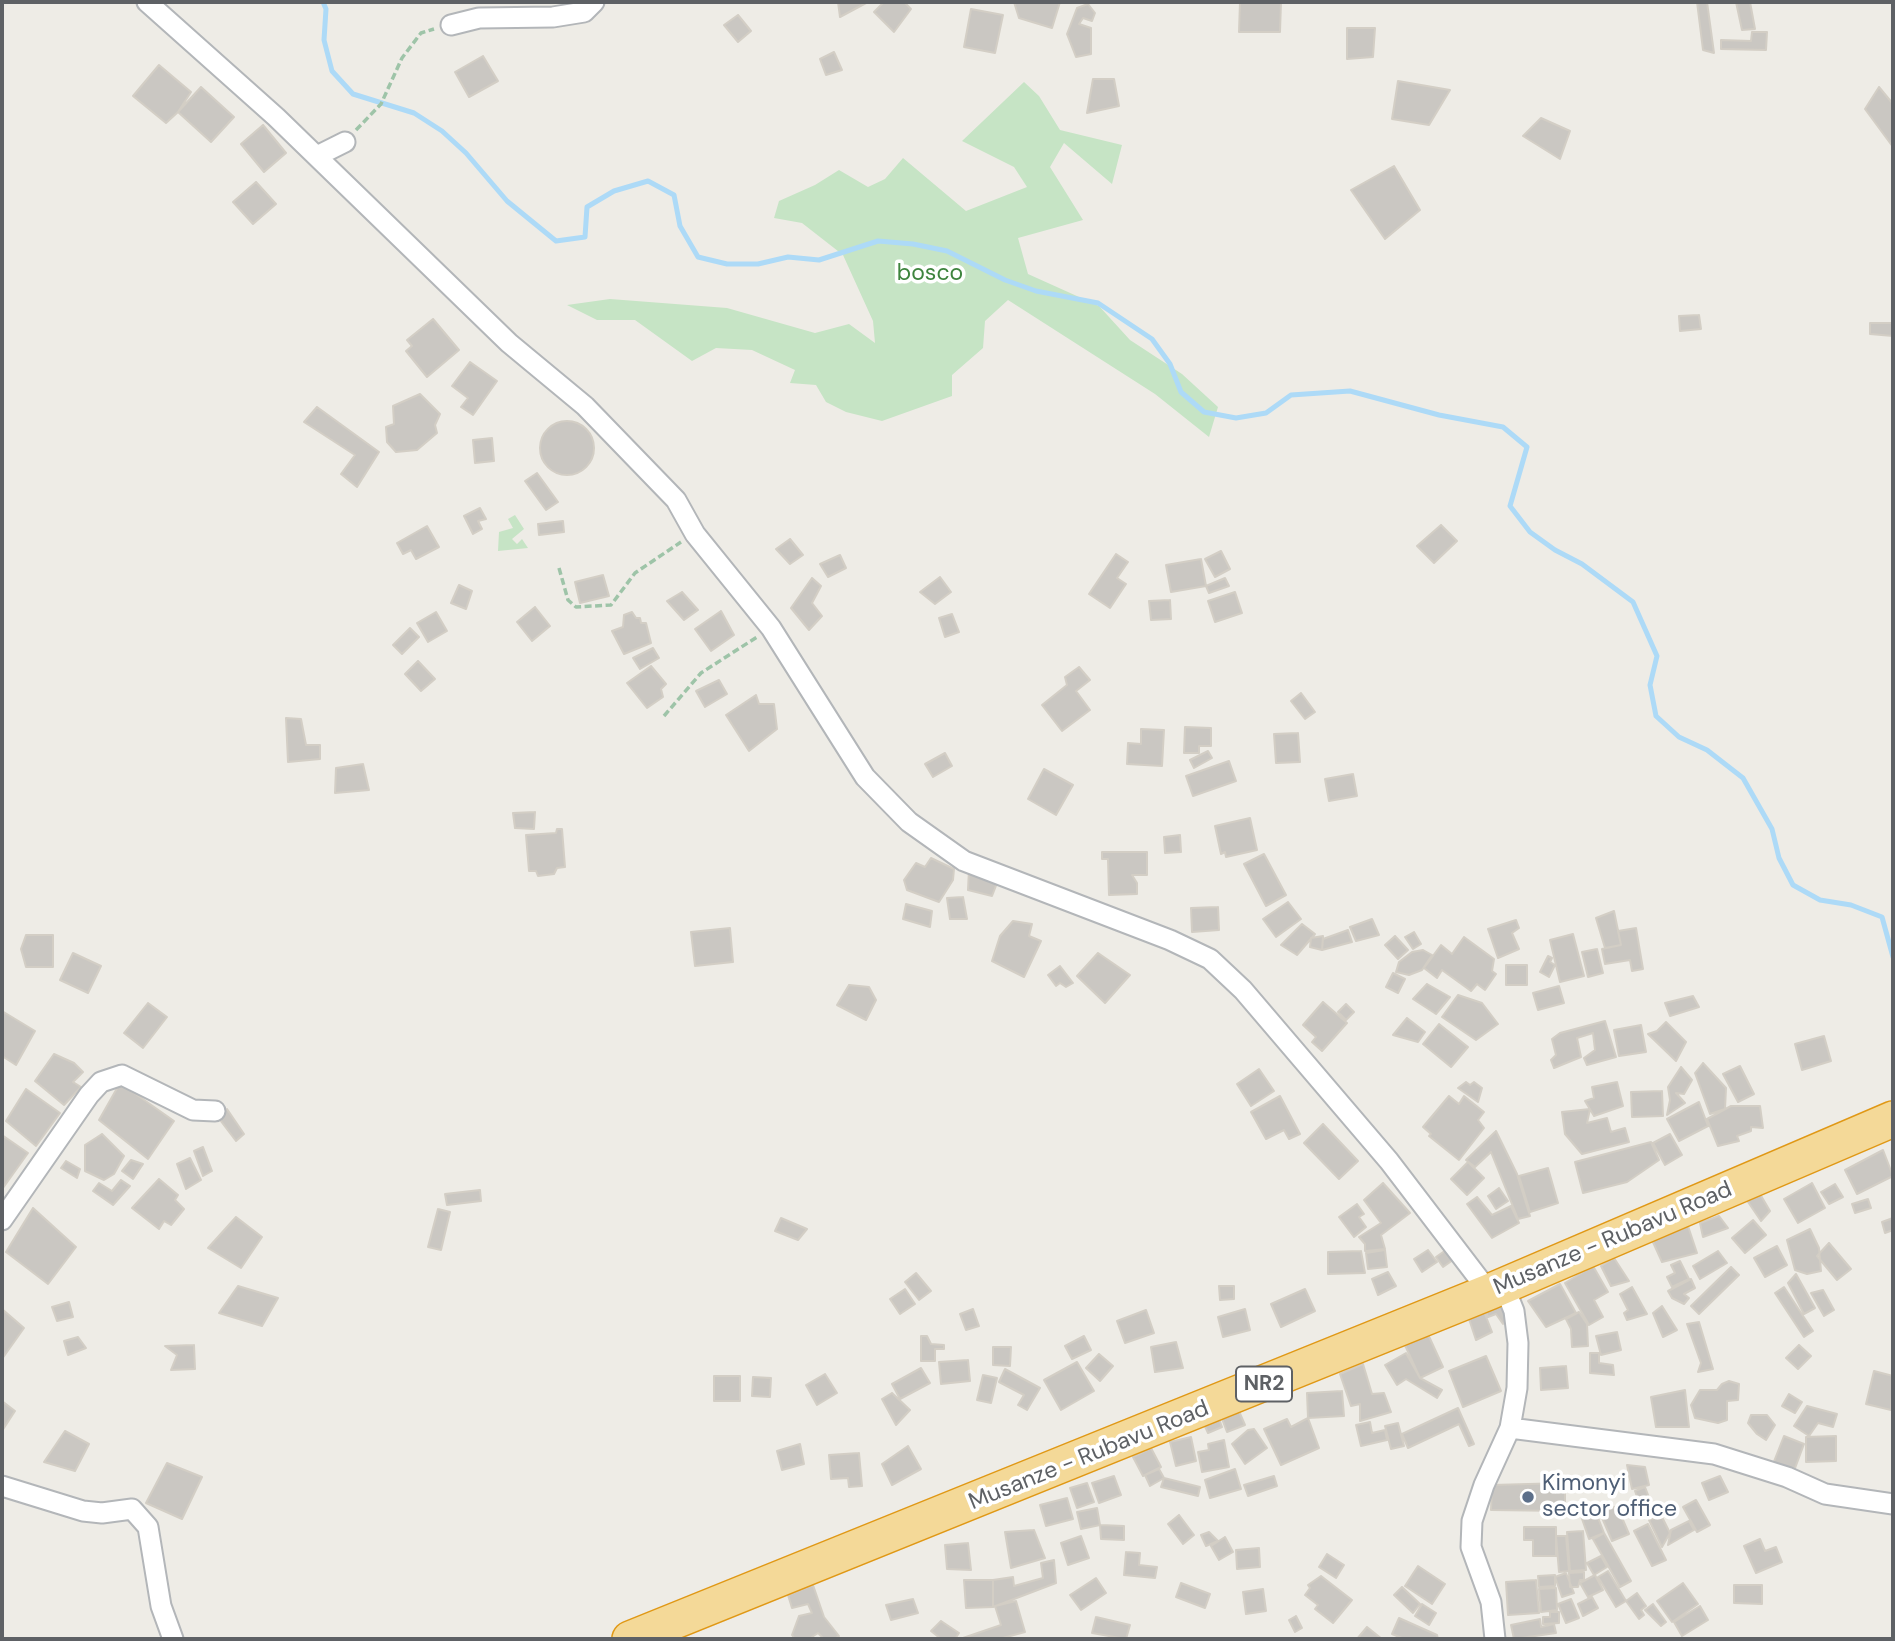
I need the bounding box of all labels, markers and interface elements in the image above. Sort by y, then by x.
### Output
park label: bosco [897,260,963,288]
street label: Musanze - Rubavu Road [1490,1176,1736,1302]
road number: NR2 [1236,1366,1292,1402]
street label: Musanze - Rubavu Road [965,1395,1213,1517]
place label: Kimonyi sector office [1542,1470,1677,1524]
marker: Kimonyi sector office [1520,1489,1536,1505]

